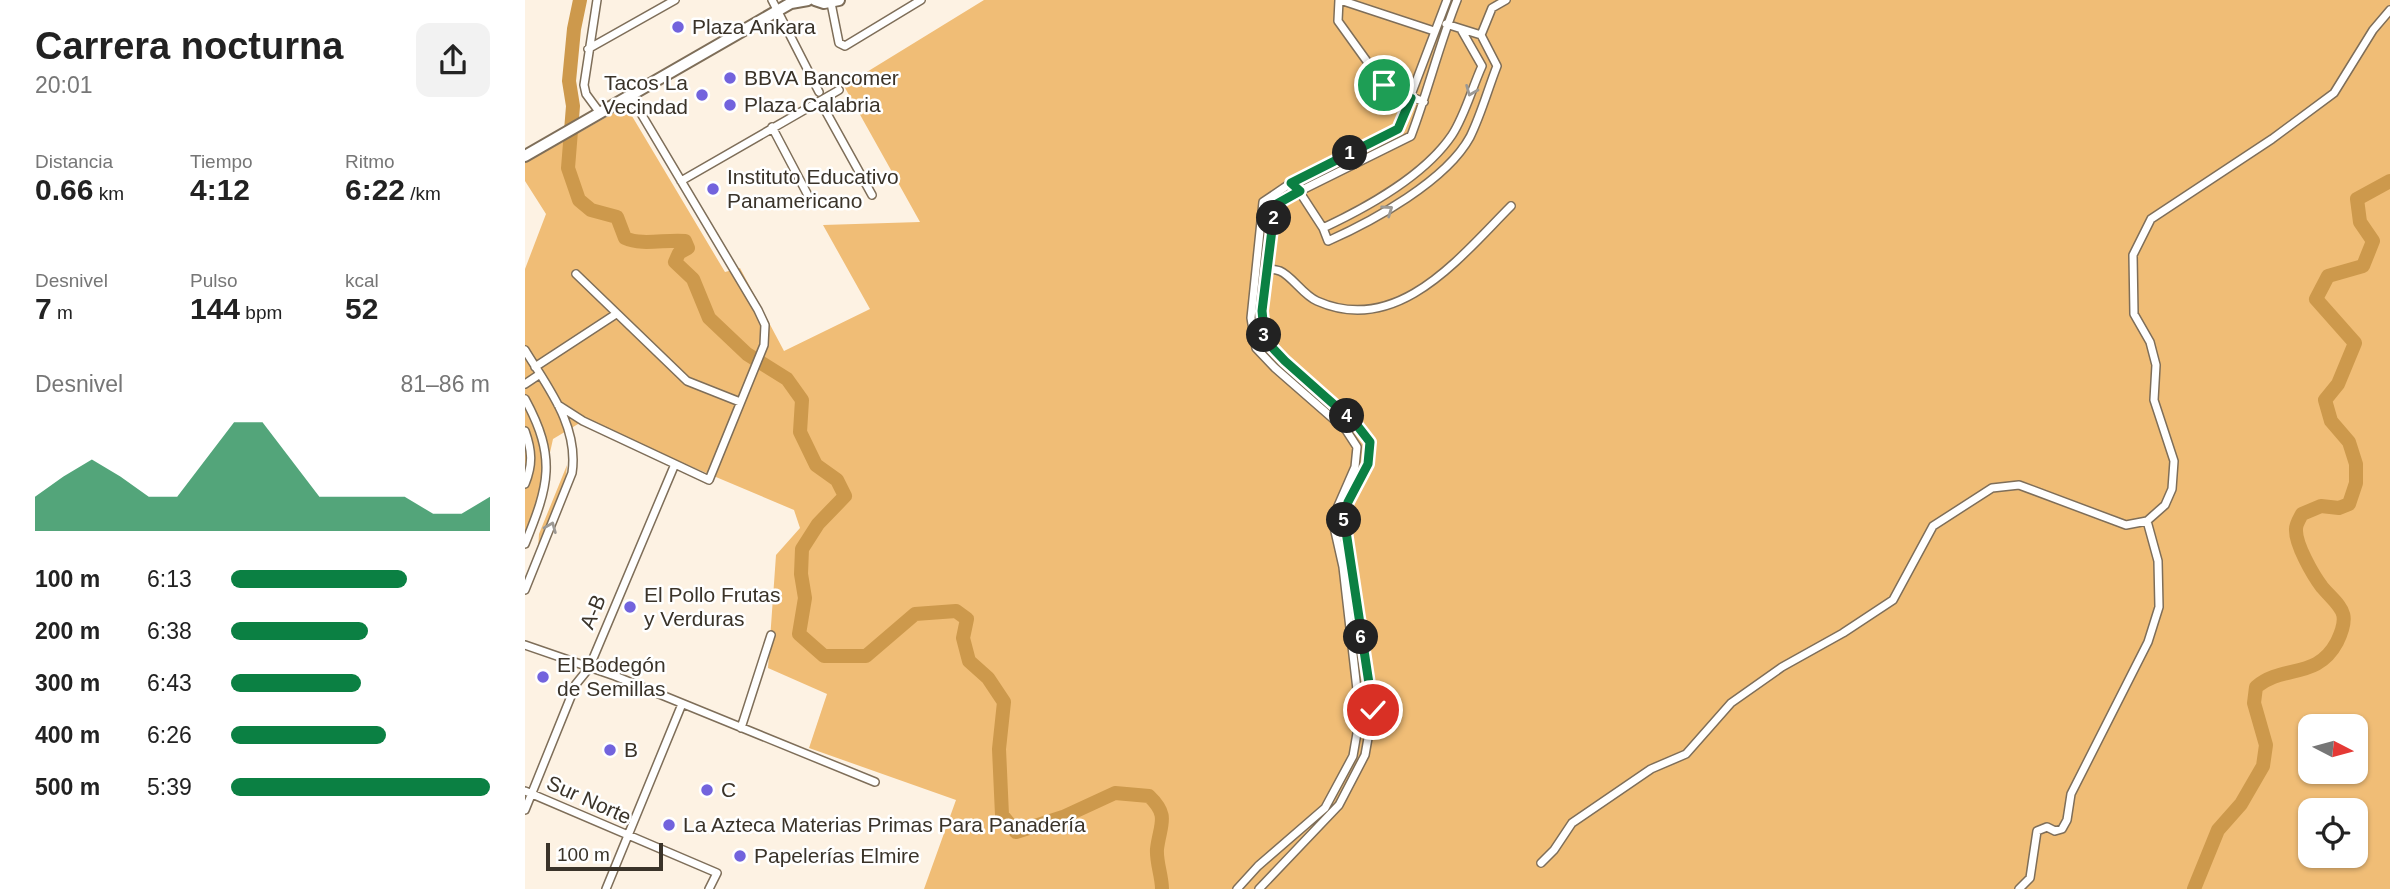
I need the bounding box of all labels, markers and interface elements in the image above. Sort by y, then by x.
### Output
place label: Plaza Ankara [692,15,816,38]
marker: Plaza Ankara [670,19,686,35]
button: share [416,23,490,97]
text: Carrera nocturna [35,25,343,67]
pin [1354,55,1414,115]
place label: BBVA Bancomer [744,66,899,89]
icon: arrive [1365,66,1403,104]
marker: BBVA Bancomer [722,70,738,86]
place label: Tacos La Vecindad [602,71,688,118]
text: 20:01 [35,72,93,98]
one-way arrow [1465,84,1479,97]
marker: Tacos La Vecindad [694,87,710,103]
place label: Plaza Calabria [744,93,881,116]
marker: Plaza Calabria [722,97,738,113]
pin: 1 [1333,136,1367,170]
text: 1 [1344,142,1355,163]
text: Distancia [35,151,113,172]
text: Tiempo [190,151,253,172]
text: Ritmo [345,151,395,172]
place label: Instituto Educativo Panamericano [727,165,899,212]
text: 0.66 [35,173,93,206]
text: 4:12 [190,173,250,206]
text: 6:22 [345,173,405,206]
marker: Instituto Educativo Panamericano [705,181,721,197]
text: km [93,183,124,204]
text: /km [405,183,441,204]
pin: 2 [1257,200,1291,235]
one-way arrow [1380,206,1393,218]
text: 2 [1268,207,1279,228]
text: Desnivel [35,270,108,291]
text: Pulso [190,270,238,291]
text: kcal [345,270,379,291]
text: 7 [35,292,52,325]
text: 144 [190,292,240,325]
text: 52 [345,292,378,325]
text: m [52,302,73,323]
text: bpm [240,302,282,323]
pin: 3 [1247,318,1281,352]
text: 3 [1258,324,1269,345]
text: Desnivel [35,371,123,397]
text: 81–86 m [400,371,490,397]
pin: 4 [1329,398,1365,434]
text: 4 [1341,405,1352,426]
pin: 5 [1327,503,1361,538]
text: 5 [1338,509,1349,530]
one-way arrow [542,522,556,534]
text: 100 m [35,566,100,592]
text: 6:13 [147,566,192,592]
place label: El Pollo Frutas y Verduras [644,583,781,630]
street label: A-B [575,591,610,632]
marker: El Pollo Frutas y Verduras [622,599,638,615]
text: 200 m [35,618,100,644]
text: 6:38 [147,618,192,644]
pin: 6 [1343,620,1379,654]
text: 6 [1355,626,1366,647]
place label: El Bodegón de Semillas [557,653,666,700]
marker: El Bodegón de Semillas [535,669,551,685]
text: 300 m [35,670,100,696]
text: 6:43 [147,670,192,696]
pin [1343,680,1403,740]
icon: check [1354,691,1392,729]
north arrow [2298,714,2368,784]
map controls [2298,714,2368,868]
text: 400 m [35,722,100,748]
text: 6:26 [147,722,192,748]
place label: B [624,738,638,761]
marker: B [602,742,618,758]
street label: Sur Norte [543,771,635,828]
text: 500 m [35,774,100,800]
text: 5:39 [147,774,192,800]
place label: C [721,778,736,801]
marker: C [699,782,715,798]
button: locate [2298,798,2368,868]
place label: La Azteca Materias Primas Para Panadería [683,813,1086,836]
marker: La Azteca Materias Primas Para Panadería [661,817,677,833]
scale bar [546,840,663,872]
text: 100 m [557,844,610,865]
place label: Papelerías Elmire [754,844,920,867]
marker: Papelerías Elmire [732,848,748,864]

